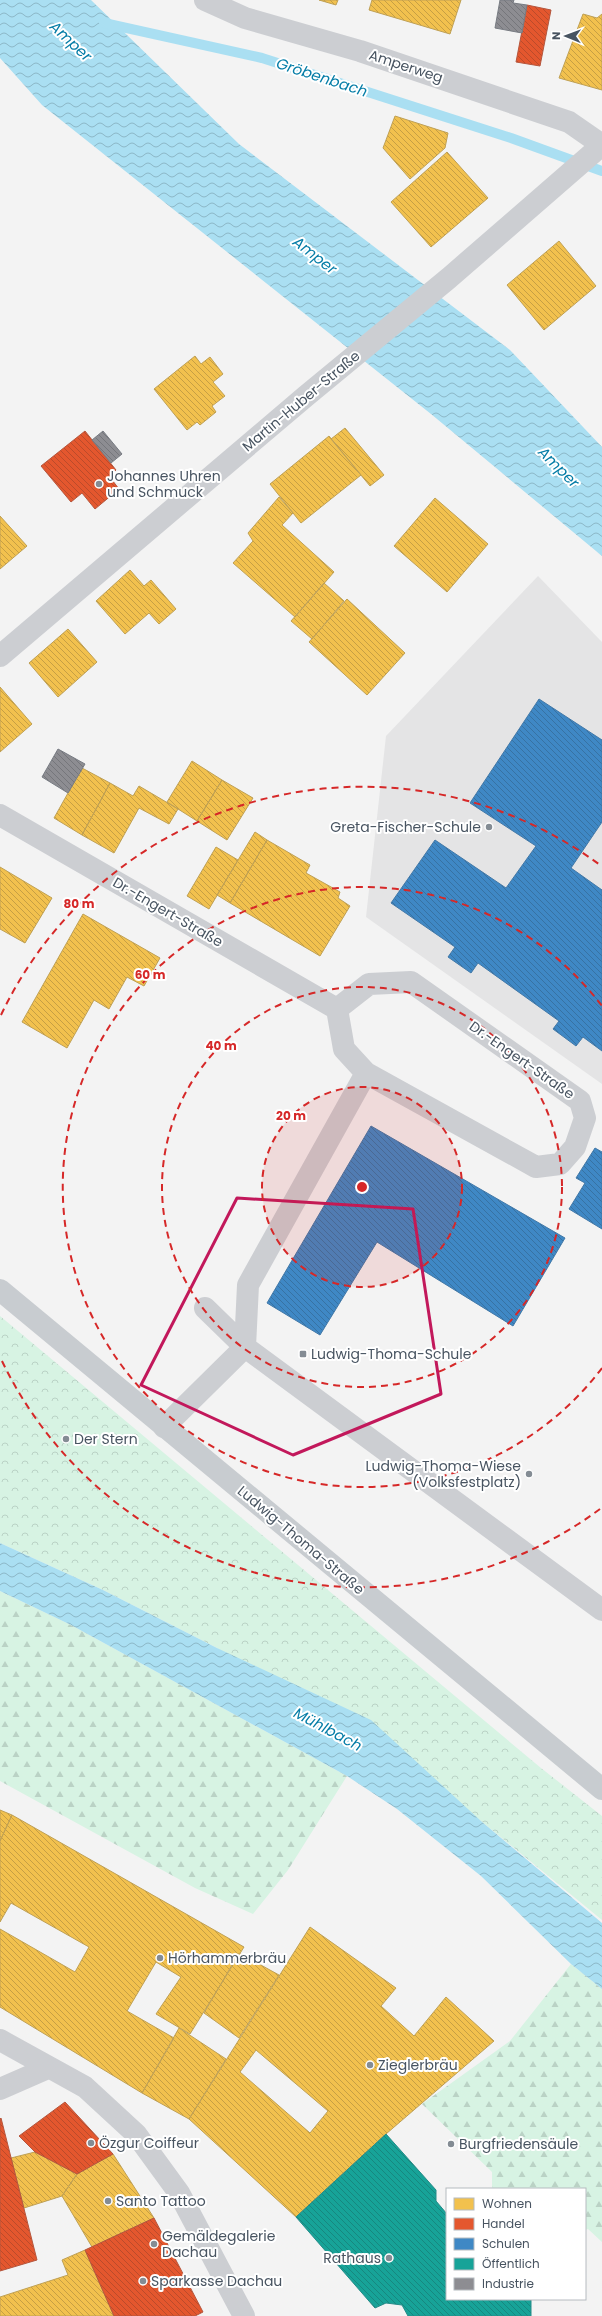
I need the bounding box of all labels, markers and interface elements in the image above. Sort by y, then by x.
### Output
water label: Amper [45,15,97,66]
north arrow [546,16,586,56]
text: N [548,32,564,40]
street label: Amperweg [366,45,446,87]
water label: Gröbenbach [274,52,370,102]
water label: Amper [288,231,342,279]
street label: Martin-Huber-Straße [238,346,364,456]
water label: Amper [533,441,585,493]
place label: Johannes Uhren und Schmuck [107,466,221,502]
marker: Johannes Uhren und Schmuck [94,479,104,489]
place label: Greta-Fischer-Schule [330,817,481,837]
marker: Greta-Fischer-Schule [484,822,494,832]
street label: Dr.-Engert-Straße [109,872,227,952]
text: 80 m [64,895,95,912]
text: 60 m [135,966,166,983]
street label: Dr.-Engert-Straße [465,1016,579,1104]
text: 40 m [205,1037,237,1054]
text: 20 m [276,1107,306,1124]
centre of rings [355,1180,369,1194]
place label: Ludwig-Thoma-Schule [311,1344,472,1364]
marker: Ludwig-Thoma-Schule [298,1349,308,1359]
place label: Der Stern [74,1429,138,1449]
marker: Der Stern [61,1434,71,1444]
place label: Ludwig-Thoma-Wiese (Volksfestplatz) [366,1456,521,1492]
marker: Ludwig-Thoma-Wiese (Volksfestplatz) [524,1469,534,1479]
street label: Ludwig-Thoma-Straße [233,1481,369,1599]
water label: Mühlbach [290,1702,366,1756]
place label: Hörhammerbräu [168,1948,286,1968]
marker: Hörhammerbräu [155,1953,165,1963]
place label: Zieglerbräu [378,2055,458,2075]
marker: Zieglerbräu [365,2060,375,2070]
place label: Özgur Coiffeur [99,2133,199,2153]
place label: Burgfriedensäule [459,2134,578,2154]
marker: Özgur Coiffeur [86,2138,96,2148]
marker: Burgfriedensäule [446,2139,456,2149]
legend [446,2188,586,2300]
place label: Santo Tattoo [116,2191,206,2211]
text: Wohnen [482,2195,532,2212]
marker: Santo Tattoo [103,2196,113,2206]
text: Handel [482,2215,525,2232]
place label: Gemäldegalerie Dachau [162,2226,276,2262]
text: Schulen [482,2235,530,2252]
marker: Gemäldegalerie Dachau [149,2239,159,2249]
place label: Rathaus [323,2248,381,2268]
marker: Rathaus [384,2253,394,2263]
text: Öffentlich [482,2255,540,2272]
place label: Sparkasse Dachau [151,2271,282,2291]
text: Industrie [482,2275,534,2292]
marker: Sparkasse Dachau [138,2276,148,2286]

